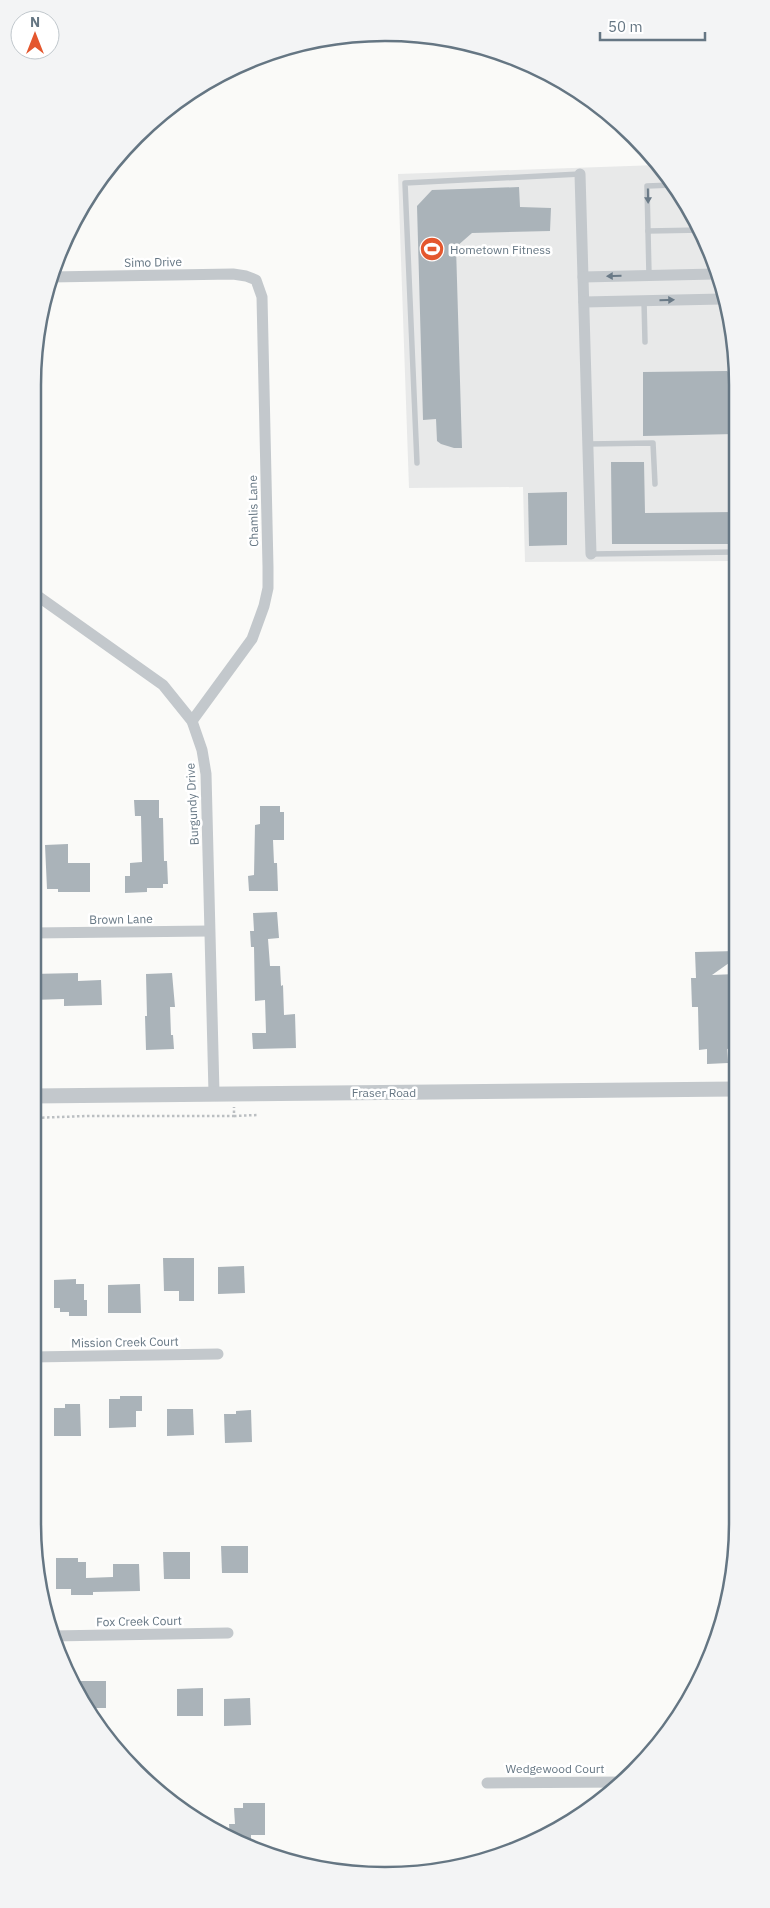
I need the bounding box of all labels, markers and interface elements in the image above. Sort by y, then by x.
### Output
north arrow [10,10,60,60]
scale bar [600,10,705,42]
text: N [30,13,40,31]
text: 50 m [608,17,643,36]
one-way arrow [644,188,652,204]
sports icon: Hometown Fitness [419,236,445,262]
place label: Hometown Fitness [450,242,551,257]
street label: Simo Drive [124,254,182,270]
one-way arrow [605,272,621,280]
one-way arrow [660,296,676,304]
street label: Chamlis Lane [245,475,261,547]
street label: Burgundy Drive [182,762,202,846]
street label: Brown Lane [89,911,153,927]
street label: Fraser Road [352,1085,416,1100]
street label: Mission Creek Court [71,1334,179,1350]
street label: Fox Creek Court [96,1613,182,1629]
street label: Wedgewood Court [506,1761,604,1776]

